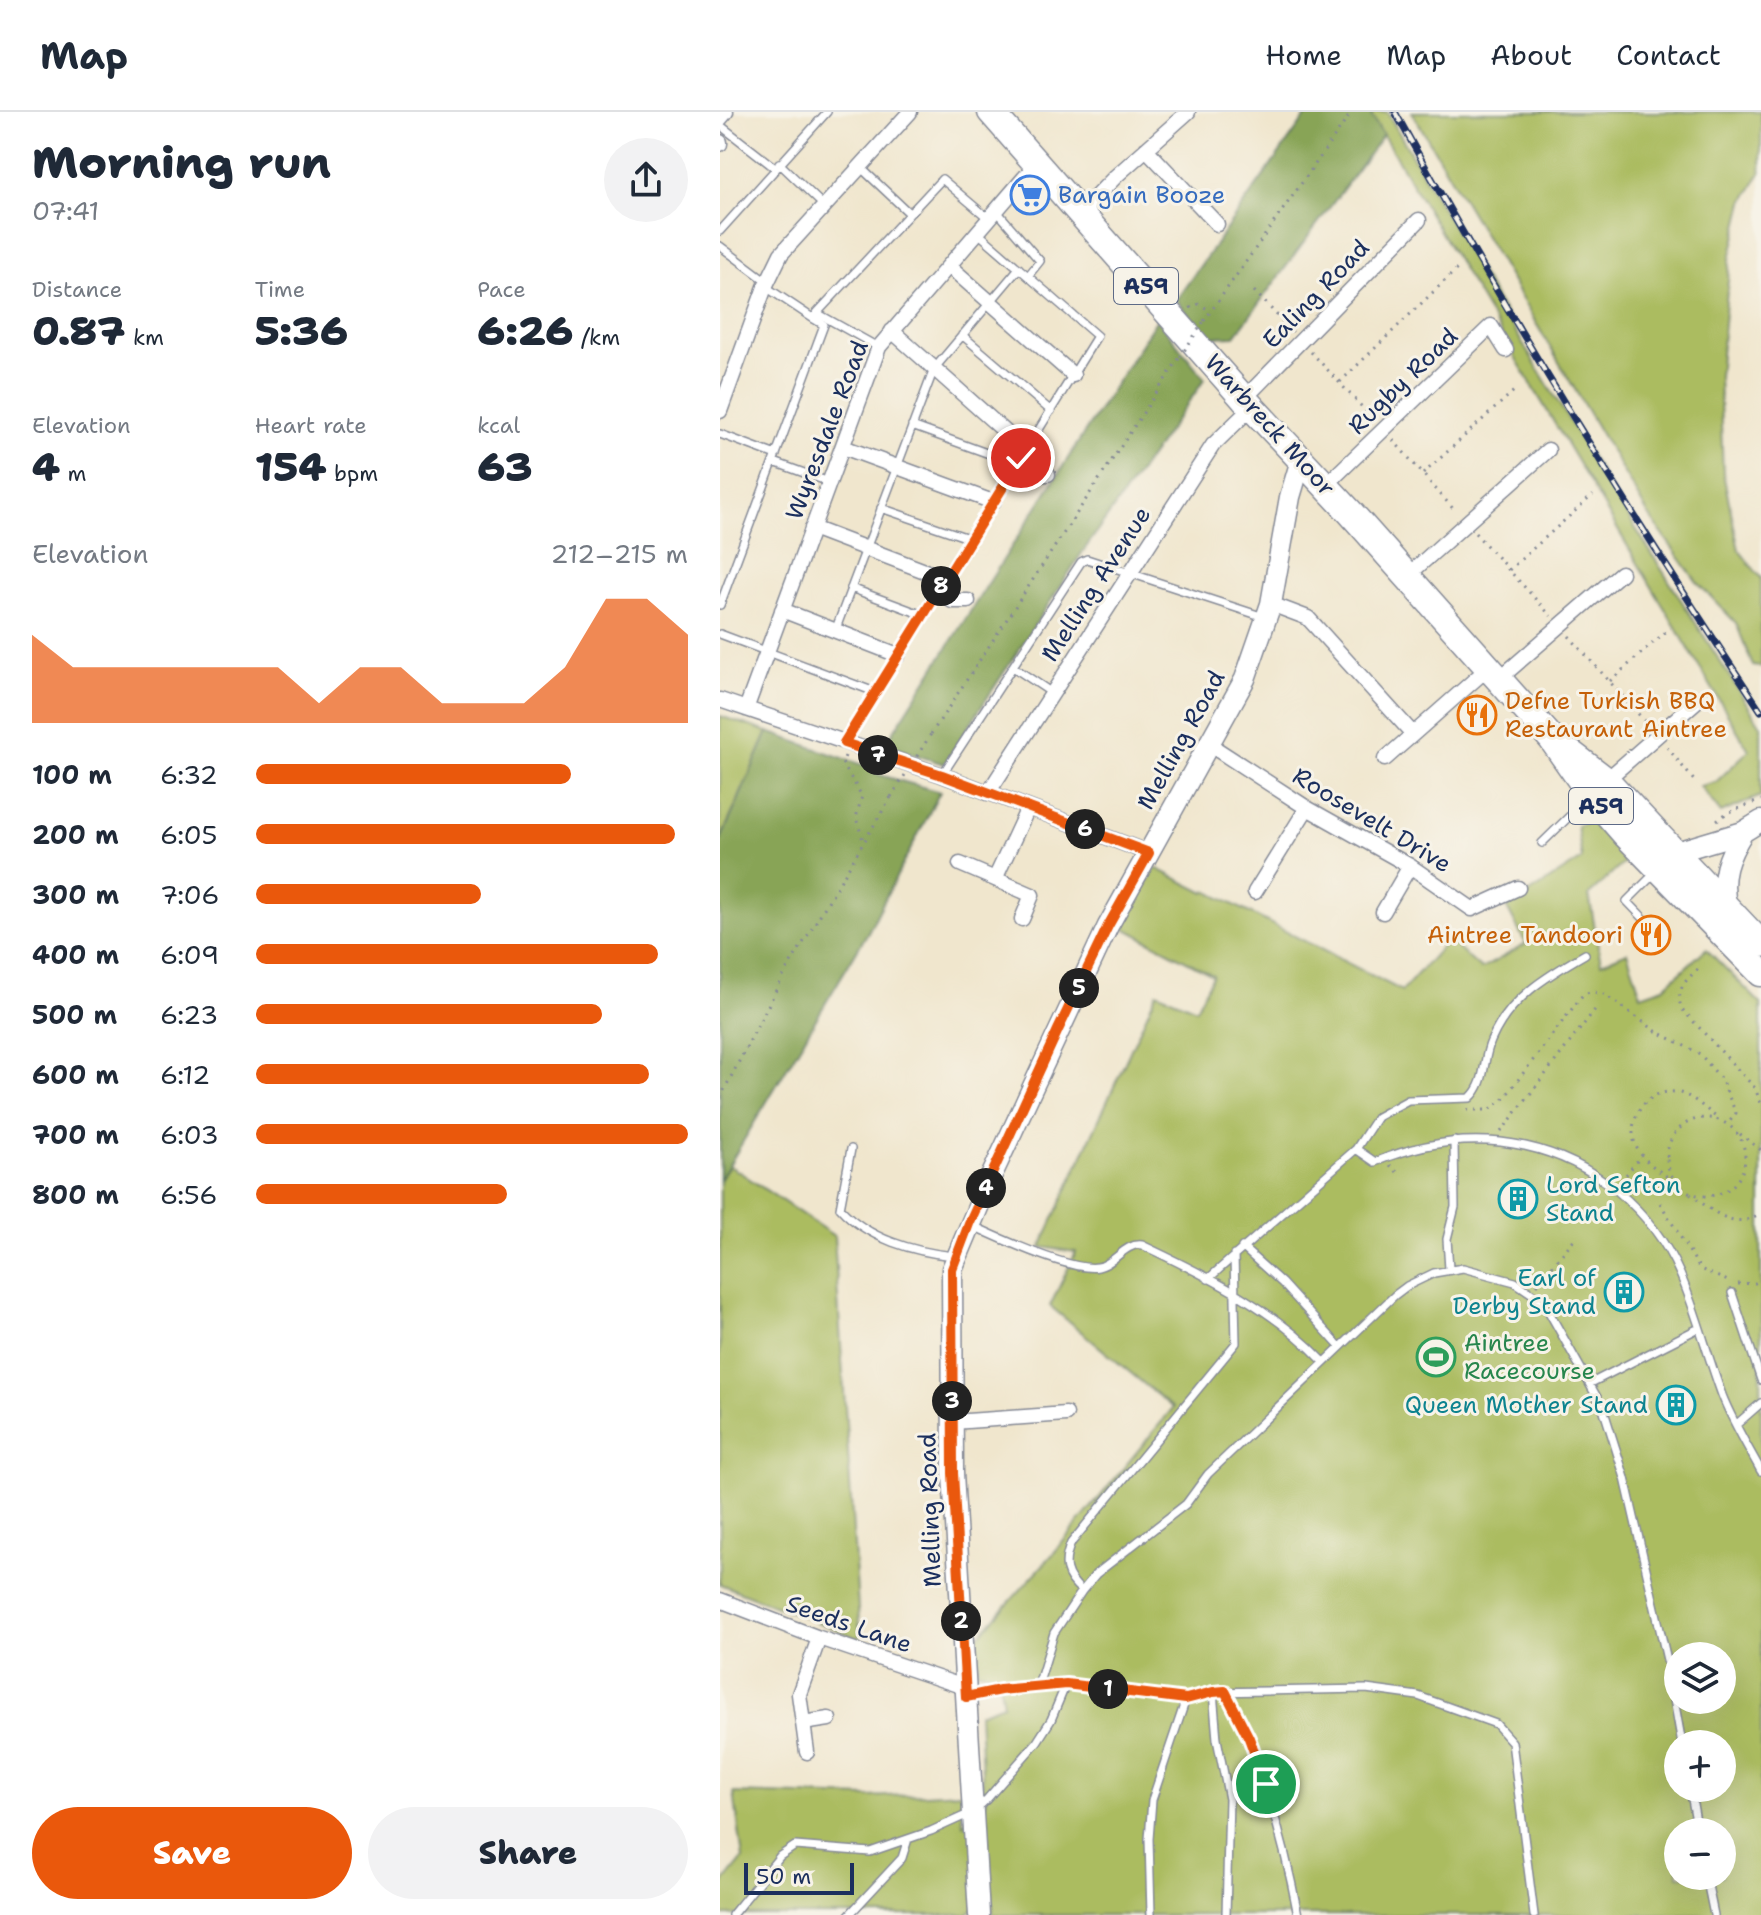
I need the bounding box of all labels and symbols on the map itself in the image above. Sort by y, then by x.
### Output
supermarket icon: Bargain Booze [1009,174,1051,216]
place label: Bargain Booze [1058,179,1225,211]
street label: Ealing Road [1256,232,1376,356]
road number: A59 [1114,268,1178,304]
street label: Rugby Road [1341,321,1465,441]
street label: Wyresdale Road [778,336,876,524]
street label: Warbreck Moor [1197,347,1343,503]
pin [987,424,1055,492]
street label: Melling Avenue [1034,500,1158,668]
pin: 8 [921,566,961,606]
street label: Melling Road [1130,665,1232,815]
place label: Defne Turkish BBQ Restaurant Aintree [1505,685,1727,745]
restaurant icon: Defne Turkish BBQ Restaurant Aintree [1456,694,1498,736]
pin: 7 [858,735,898,775]
street label: Roosevelt Drive [1287,760,1457,880]
road number: A59 [1569,788,1633,824]
pin: 6 [1065,809,1105,849]
restaurant icon: Aintree Tandoori [1630,914,1672,956]
place label: Aintree Tandoori [1427,919,1623,951]
pin: 5 [1059,968,1099,1008]
pin: 4 [966,1168,1006,1208]
place label: Lord Sefton Stand [1546,1169,1680,1229]
building icon: Lord Sefton Stand [1497,1178,1539,1220]
place label: Earl of Derby Stand [1453,1262,1597,1322]
building icon: Earl of Derby Stand [1603,1271,1645,1313]
place label: Aintree Racecourse [1464,1327,1595,1387]
sports icon: Aintree Racecourse [1415,1336,1457,1378]
pin: 3 [932,1381,972,1421]
building icon: Queen Mother Stand [1655,1384,1697,1426]
place label: Queen Mother Stand [1405,1389,1648,1421]
street label: Melling Road [911,1432,949,1588]
street label: Seeds Lane [782,1588,916,1660]
pin: 2 [941,1601,981,1641]
pin: 1 [1088,1669,1128,1709]
pin [1232,1750,1300,1818]
scale bar [744,1859,854,1895]

